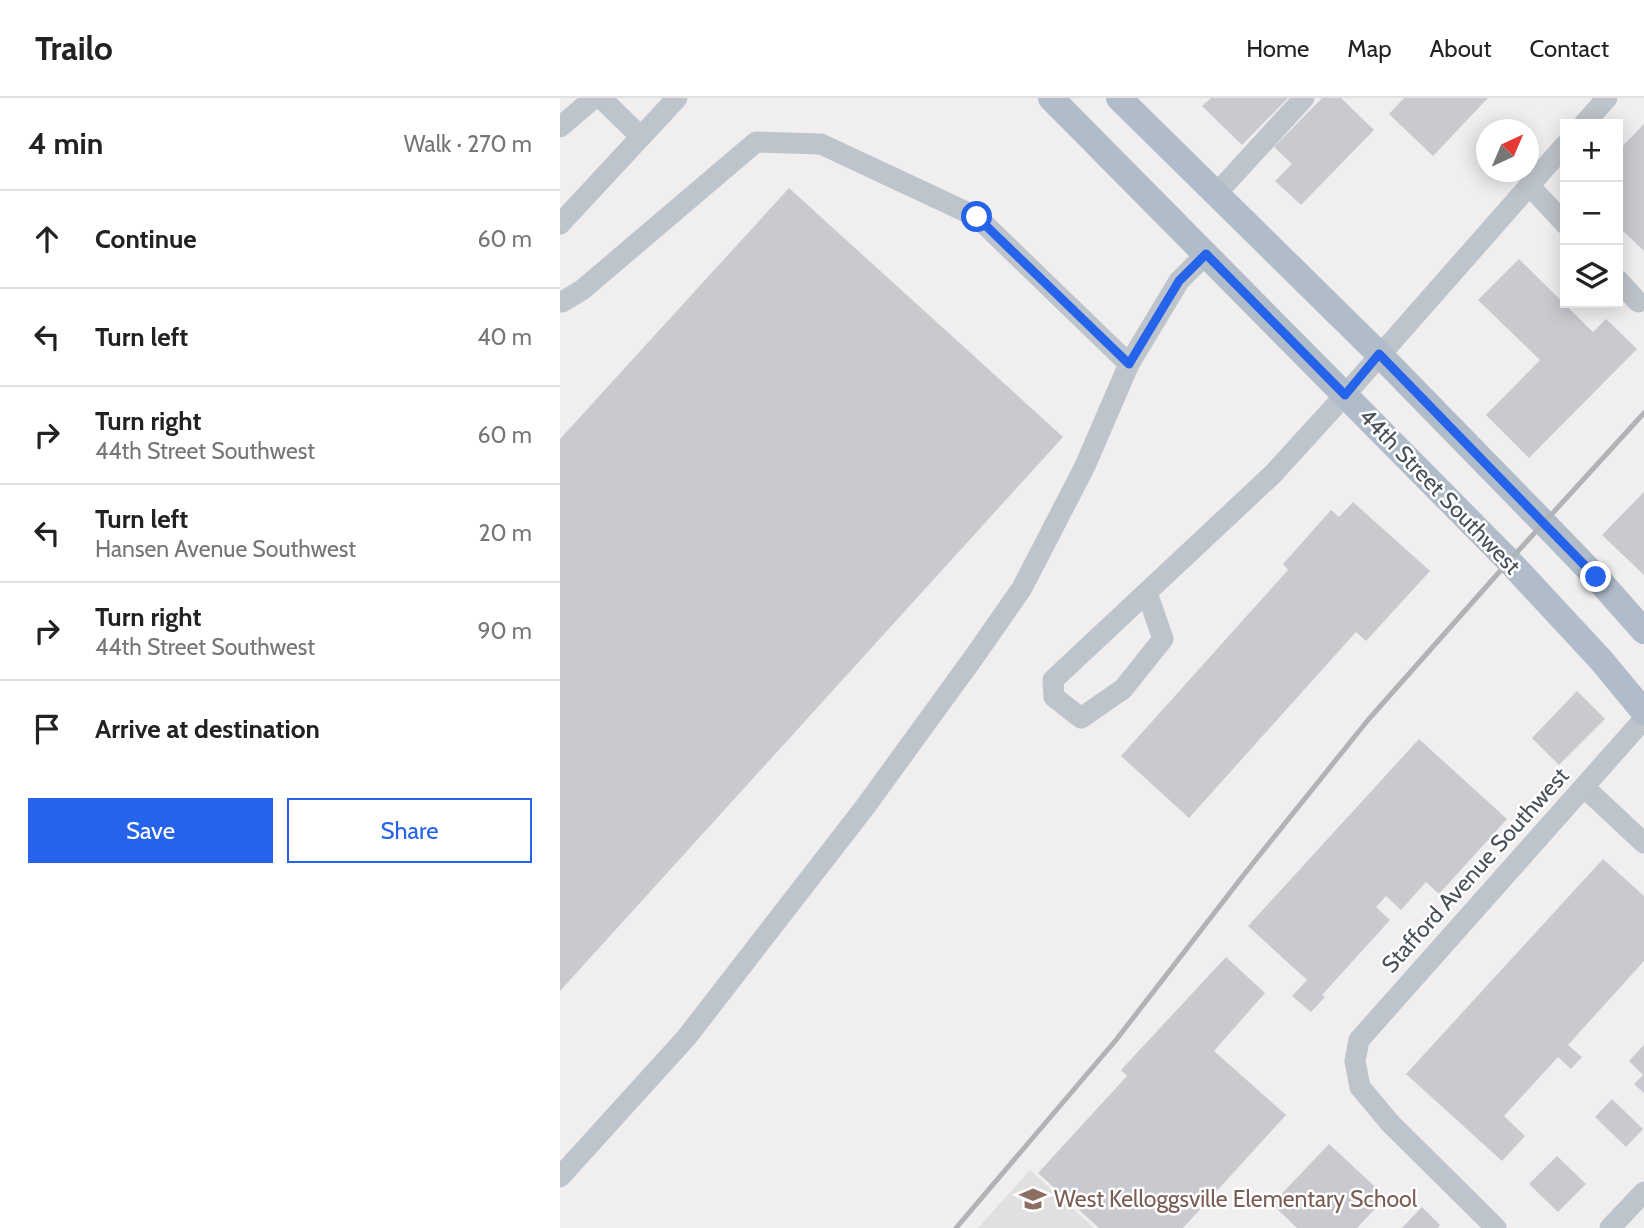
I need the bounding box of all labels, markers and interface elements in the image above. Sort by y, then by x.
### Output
text: Trailo [35,28,113,68]
text: Home [1246,34,1309,63]
text: Map [1347,34,1392,63]
text: About [1430,34,1492,63]
text: Contact [1530,34,1609,63]
north arrow [1476,119,1539,182]
map controls [1560,119,1623,308]
button: + [1560,119,1623,182]
text: 4 min [28,125,103,162]
text: Walk · 270 m [404,130,532,158]
button: − [1560,182,1623,245]
route start [961,201,992,232]
icon: ahead [28,220,66,258]
text: Continue [95,223,197,255]
text: 60 m [478,225,532,253]
button: layers [1560,245,1623,308]
icon: left [28,318,66,356]
text: Turn left [95,321,188,353]
text: 40 m [477,323,532,351]
street label: 44th Street Southwest [1354,402,1527,580]
text: Turn right [95,405,201,437]
icon: right [28,416,66,454]
text: 60 m [478,421,532,449]
text: 44th Street Southwest [95,437,315,465]
text: Turn left [95,503,188,535]
icon: left [28,514,66,552]
text: 20 m [479,519,532,547]
text: Hansen Avenue Southwest [95,535,356,563]
route end [1580,561,1611,592]
text: Turn right [95,601,201,633]
icon: right [28,612,66,650]
text: 90 m [478,617,532,645]
text: 44th Street Southwest [95,633,315,661]
icon: arrive [28,710,66,748]
text: Arrive at destination [95,713,320,745]
street label: Stafford Avenue Southwest [1376,762,1575,978]
button: Save [28,798,273,863]
button: Share [287,798,532,863]
school or university icon: West Kelloggsville Elementary School [1018,1184,1048,1214]
place label: West Kelloggsville Elementary School [1054,1185,1418,1213]

